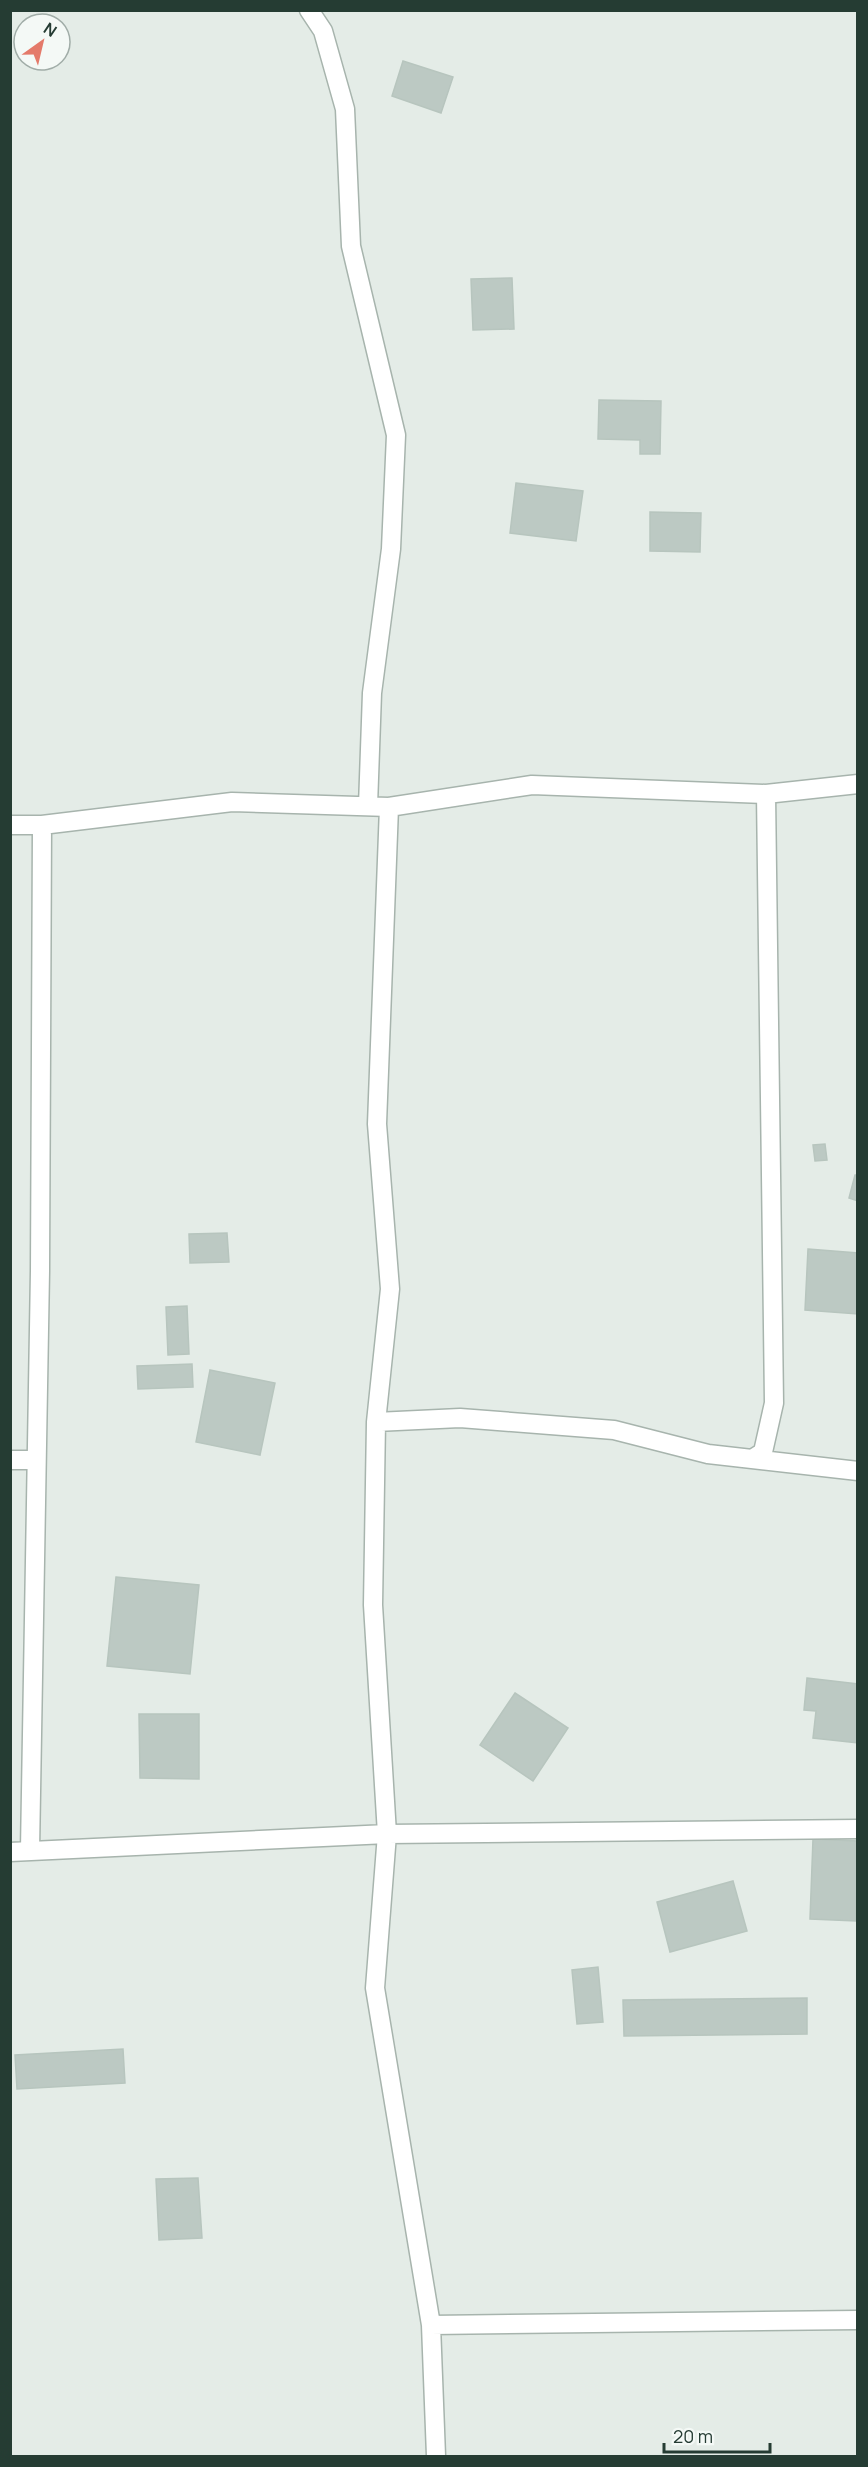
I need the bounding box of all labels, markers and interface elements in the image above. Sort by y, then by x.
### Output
north arrow [12,12,72,72]
text: N [39,17,61,42]
scale bar [664,2416,770,2454]
text: 20 m [673,2424,713,2448]

